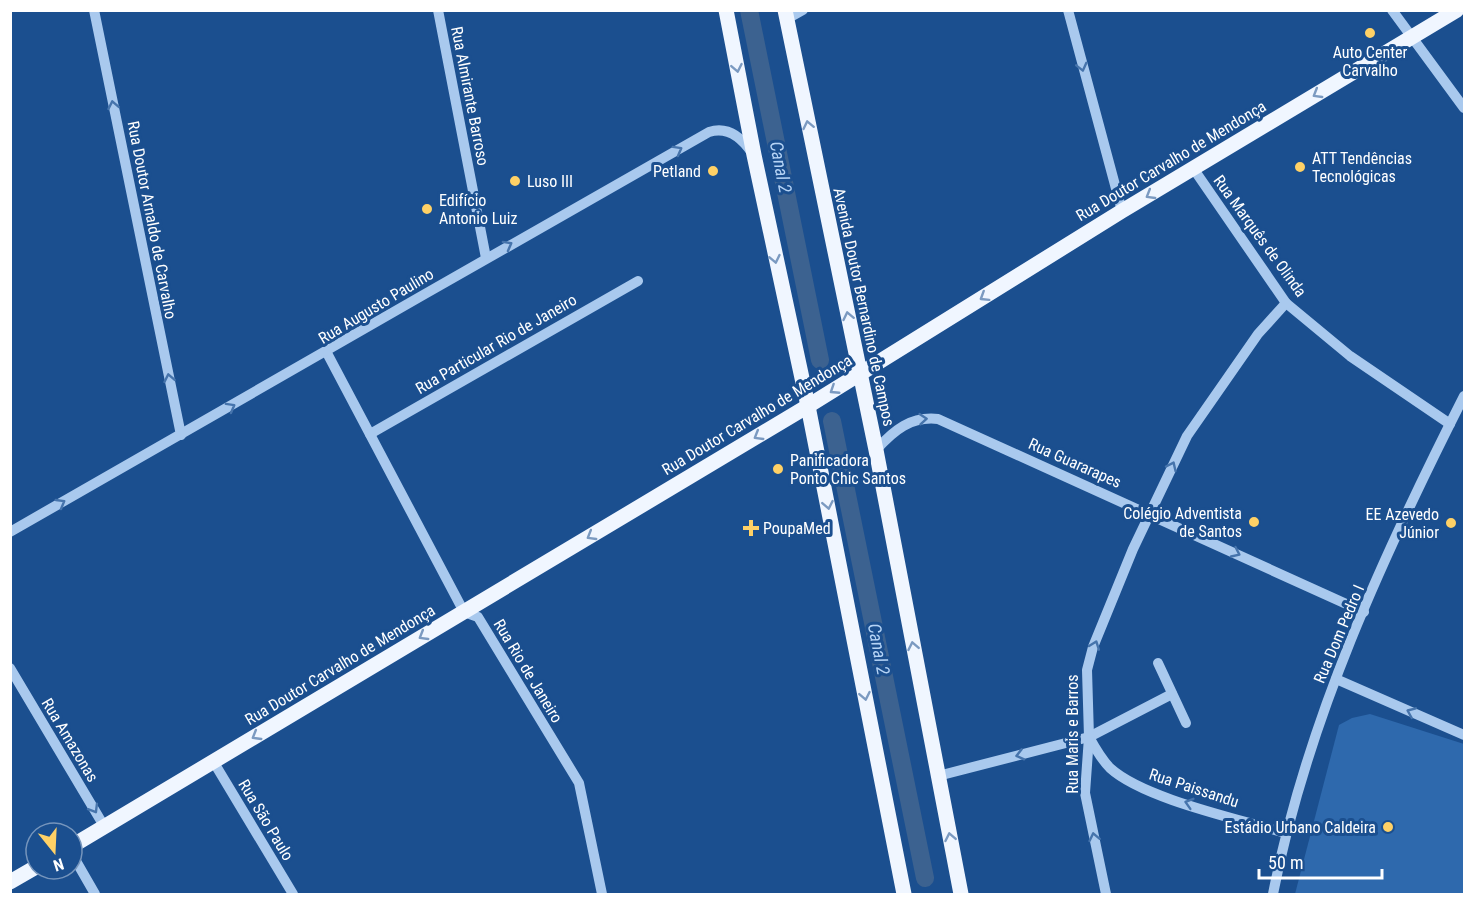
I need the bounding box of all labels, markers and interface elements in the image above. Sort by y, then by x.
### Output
street label: Rua Almirante Barroso [447,25,493,167]
marker: Auto Center Carvalho [1363,26,1377,40]
place label: Auto Center Carvalho [1333,43,1407,80]
one-way arrow [1074,62,1087,72]
one-way arrow [730,63,743,73]
one-way arrow [1313,87,1323,99]
street label: Rua Doutor Carvalho de Mendonça [1073,97,1269,225]
one-way arrow [108,100,121,110]
street label: Rua Doutor Arnaldo de Carvalho [123,119,181,321]
one-way arrow [802,120,815,130]
water label: Canal 2 [766,140,796,195]
one-way arrow [672,146,682,157]
place label: ATT Tendências Tecnológicas [1312,149,1412,186]
marker: ATT Tendências Tecnológicas [1293,160,1307,174]
place label: Petland [653,162,701,181]
marker: Petland [706,164,720,178]
street label: Rua Marquês de Olinda [1210,171,1310,301]
place label: Luso III [527,172,573,191]
marker: Luso III [508,174,522,188]
street label: Avenida Doutor Bernardino de Campos [829,186,899,428]
one-way arrow [1146,187,1156,199]
place label: Edifício Antonio Luiz [439,191,517,228]
marker: Edifício Antonio Luiz [420,202,434,216]
one-way arrow [502,241,512,253]
one-way arrow [768,254,781,264]
street label: Rua Augusto Paulino [315,264,437,348]
one-way arrow [980,289,990,301]
street label: Rua Particular Rio de Janeiro [412,290,580,398]
one-way arrow [842,311,855,321]
street label: Rua Doutor Carvalho de Mendonça [659,351,855,479]
one-way arrow [163,373,176,383]
one-way arrow [830,382,840,394]
one-way arrow [225,403,235,414]
one-way arrow [919,413,928,426]
one-way arrow [754,429,764,440]
street label: Rua Guararapes [1026,434,1124,492]
place label: Panificadora Ponto Chic Santos [790,451,906,488]
one-way arrow [1164,461,1176,472]
marker: Panificadora Ponto Chic Santos [771,462,785,476]
one-way arrow [55,499,65,511]
one-way arrow [821,499,834,509]
place label: Colégio Adventista de Santos [1123,504,1242,541]
place label: EE Azevedo Júnior [1366,505,1439,542]
marker: Colégio Adventista de Santos [1247,515,1261,529]
marker: EE Azevedo Júnior [1444,516,1458,530]
place label: PoupaMed [763,519,831,538]
marker: PoupaMed [744,521,758,535]
one-way arrow [587,529,597,540]
one-way arrow [1230,546,1241,558]
street label: Rua Dom Pedro I [1310,582,1368,686]
street label: Rua Doutor Carvalho de Mendonça [242,601,438,729]
street label: Rua Rio de Janeiro [490,616,566,726]
water label: Canal 2 [864,622,894,677]
one-way arrow [419,629,429,640]
one-way arrow [1088,640,1100,651]
one-way arrow [907,641,920,651]
street label: Rua Maris e Barros [1063,674,1082,794]
one-way arrow [858,691,871,701]
street label: Rua Amazonas [38,695,102,785]
one-way arrow [1406,707,1417,719]
one-way arrow [252,728,262,740]
one-way arrow [1015,747,1025,760]
street label: Rua Paissandu [1147,765,1241,811]
street label: Rua São Paulo [234,776,298,864]
one-way arrow [1184,798,1195,810]
one-way arrow [87,803,98,813]
place label: Estádio Urbano Caldeira [1224,818,1376,837]
marker: Estádio Urbano Caldeira [1381,820,1395,834]
north arrow [24,821,84,881]
one-way arrow [944,832,957,842]
one-way arrow [1088,833,1101,843]
scale bar [1259,842,1382,880]
text: 50 m [1268,852,1303,873]
text: N [51,854,66,875]

